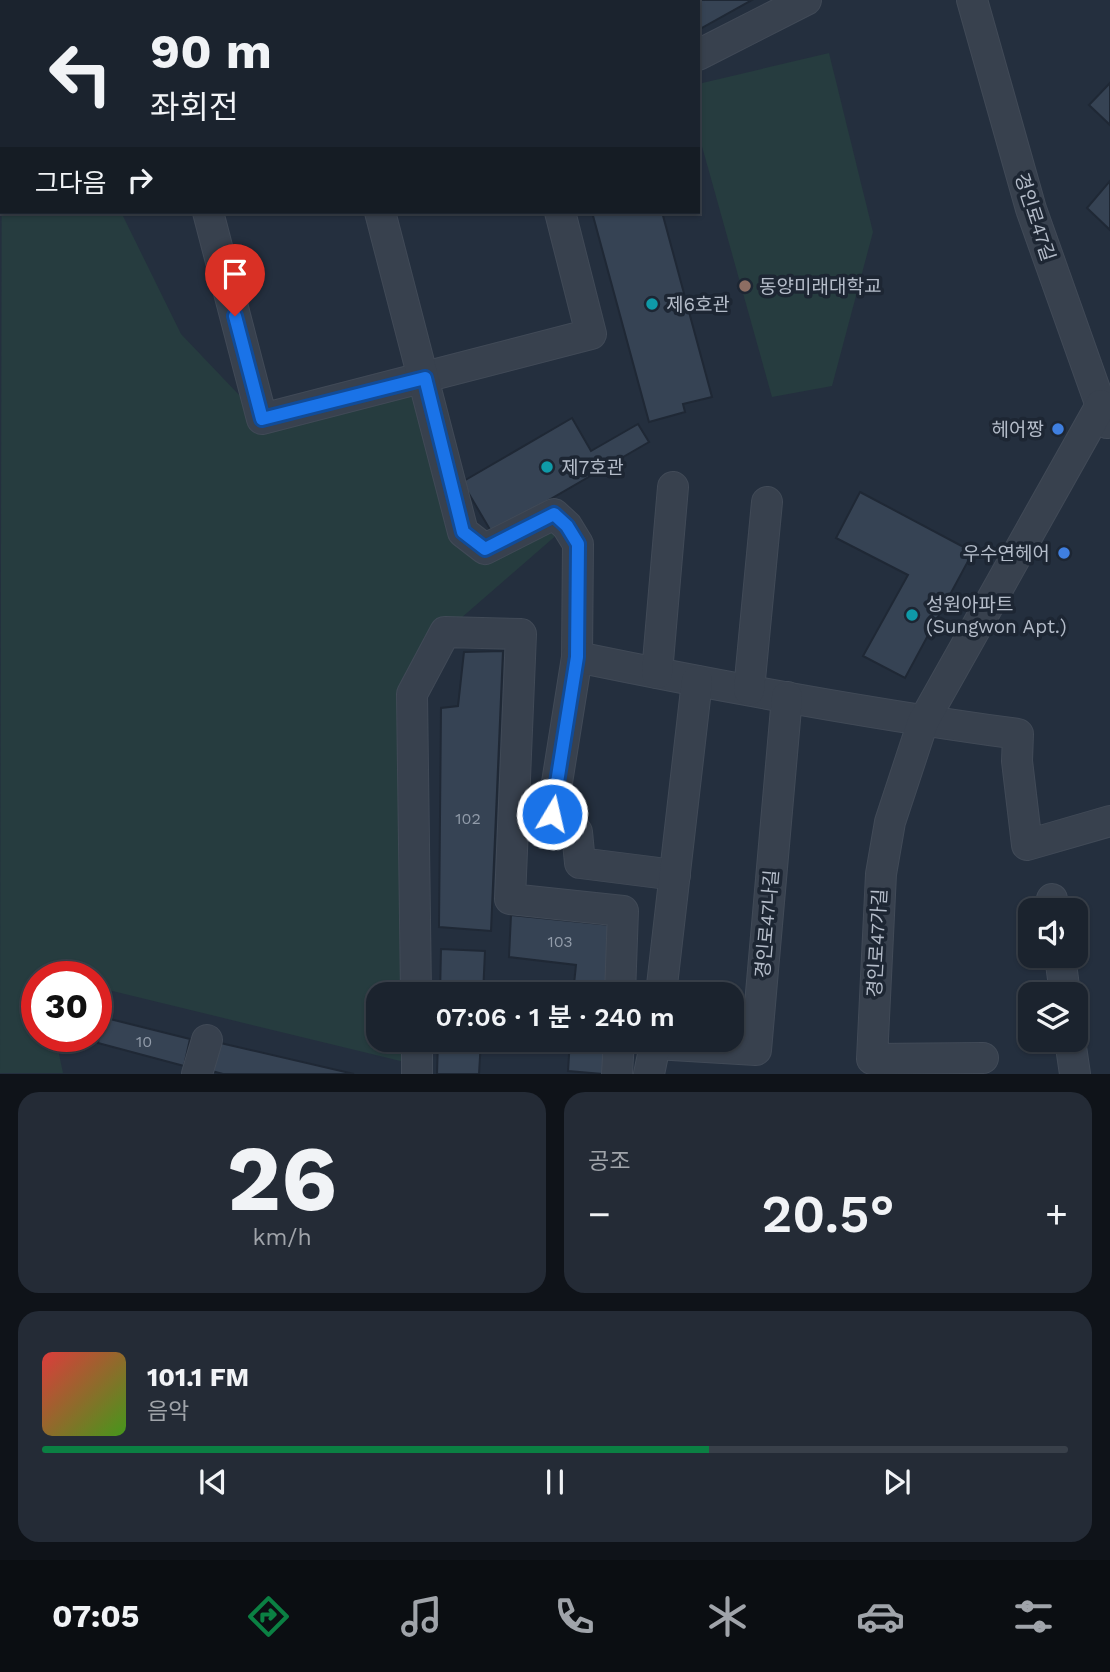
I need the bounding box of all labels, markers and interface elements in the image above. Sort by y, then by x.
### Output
text: 90 m [150,22,272,80]
icon: left [35,28,126,119]
text: 좌회전 [150,88,238,126]
icon: right [121,161,159,199]
text: 그다음 [35,168,107,198]
street label: 경인로47길 [1010,170,1060,264]
pin [205,244,265,316]
icon: arrive [216,255,254,293]
place label: 동양미래대학교 [759,275,881,298]
marker: 동양미래대학교 [737,278,753,294]
place label: 제6호관 [666,293,730,316]
marker: 제6호관 [644,296,660,312]
place label: 헤어짱 [992,418,1044,441]
marker: 헤어짱 [1050,421,1066,437]
place label: 제7호관 [561,456,624,479]
marker: 제7호관 [539,459,555,475]
place label: 우수연헤어 [963,542,1050,565]
marker: 우수연헤어 [1056,545,1072,561]
place label: 성원아파트 (Sungwon Apt.) [926,593,1067,638]
marker: 성원아파트 (Sungwon Apt.) [904,607,920,623]
position arrow [515,777,589,851]
house number: 102 [455,809,481,828]
street label: 경인로47나길 [751,869,783,979]
street label: 경인로47가길 [863,888,891,998]
map controls [1018,898,1088,1052]
button: sound [1018,898,1088,968]
house number: 103 [547,932,573,951]
speed limit sign: 30 [21,961,112,1052]
button: layers [1018,982,1088,1052]
text: 07:06 · 1 분 · 240 m [435,1002,675,1032]
house number: 10 [136,1032,152,1051]
text: 26 [227,1125,337,1232]
text: 공조 [588,1148,630,1175]
text: 20.5° [762,1184,894,1245]
text: − [588,1192,611,1236]
text: + [1045,1192,1068,1236]
text: km/h [252,1224,312,1251]
text: 101.1 FM [147,1362,249,1392]
text: 음악 [147,1398,189,1425]
icon: previous [194,1463,232,1501]
icon: pause [536,1463,574,1501]
icon: next [878,1463,916,1501]
icon: directions [244,1592,293,1641]
icon: music [397,1592,446,1641]
icon: phone [550,1592,599,1641]
icon: climate [703,1592,752,1641]
icon: car [856,1592,905,1641]
icon: filters [1009,1592,1058,1641]
text: 07:05 [52,1597,139,1635]

